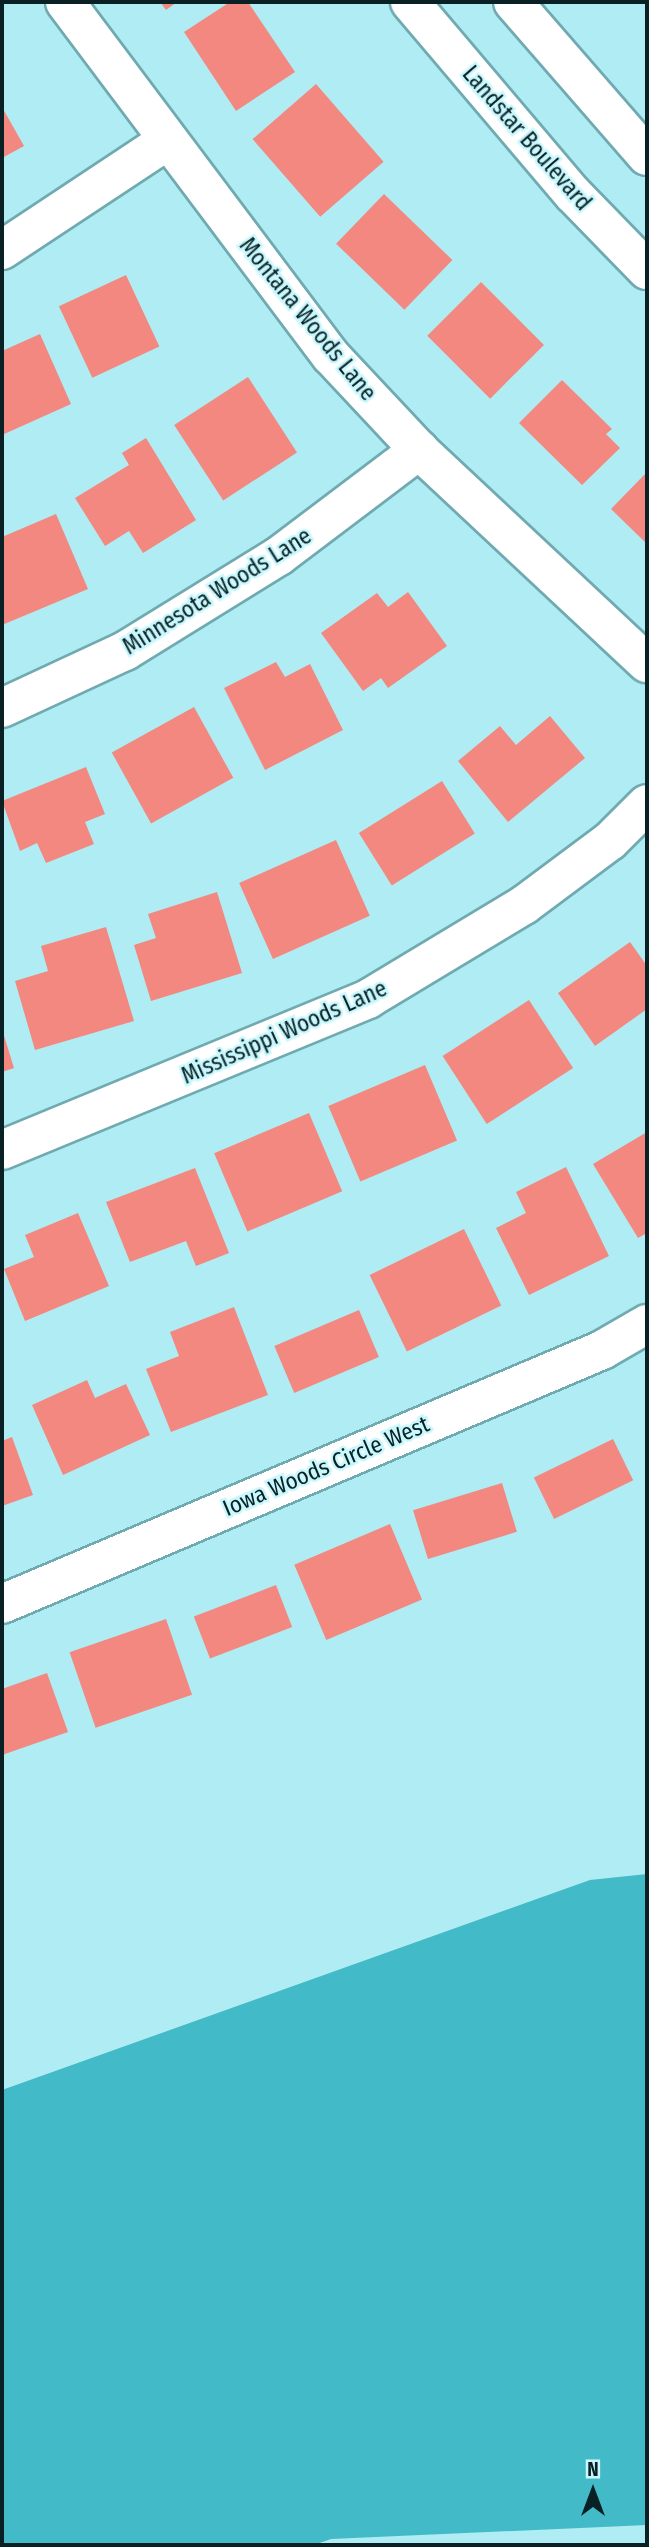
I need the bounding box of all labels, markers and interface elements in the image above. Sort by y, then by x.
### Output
street label: Landstar Boulevard [457,60,597,216]
street label: Montana Woods Lane [234,232,382,406]
street label: Minnesota Woods Lane [118,522,316,660]
street label: Mississippi Woods Lane [177,974,391,1090]
street label: Iowa Woods Circle West [219,1410,433,1522]
north arrow [558,2456,628,2526]
text: N [587,2458,599,2481]

